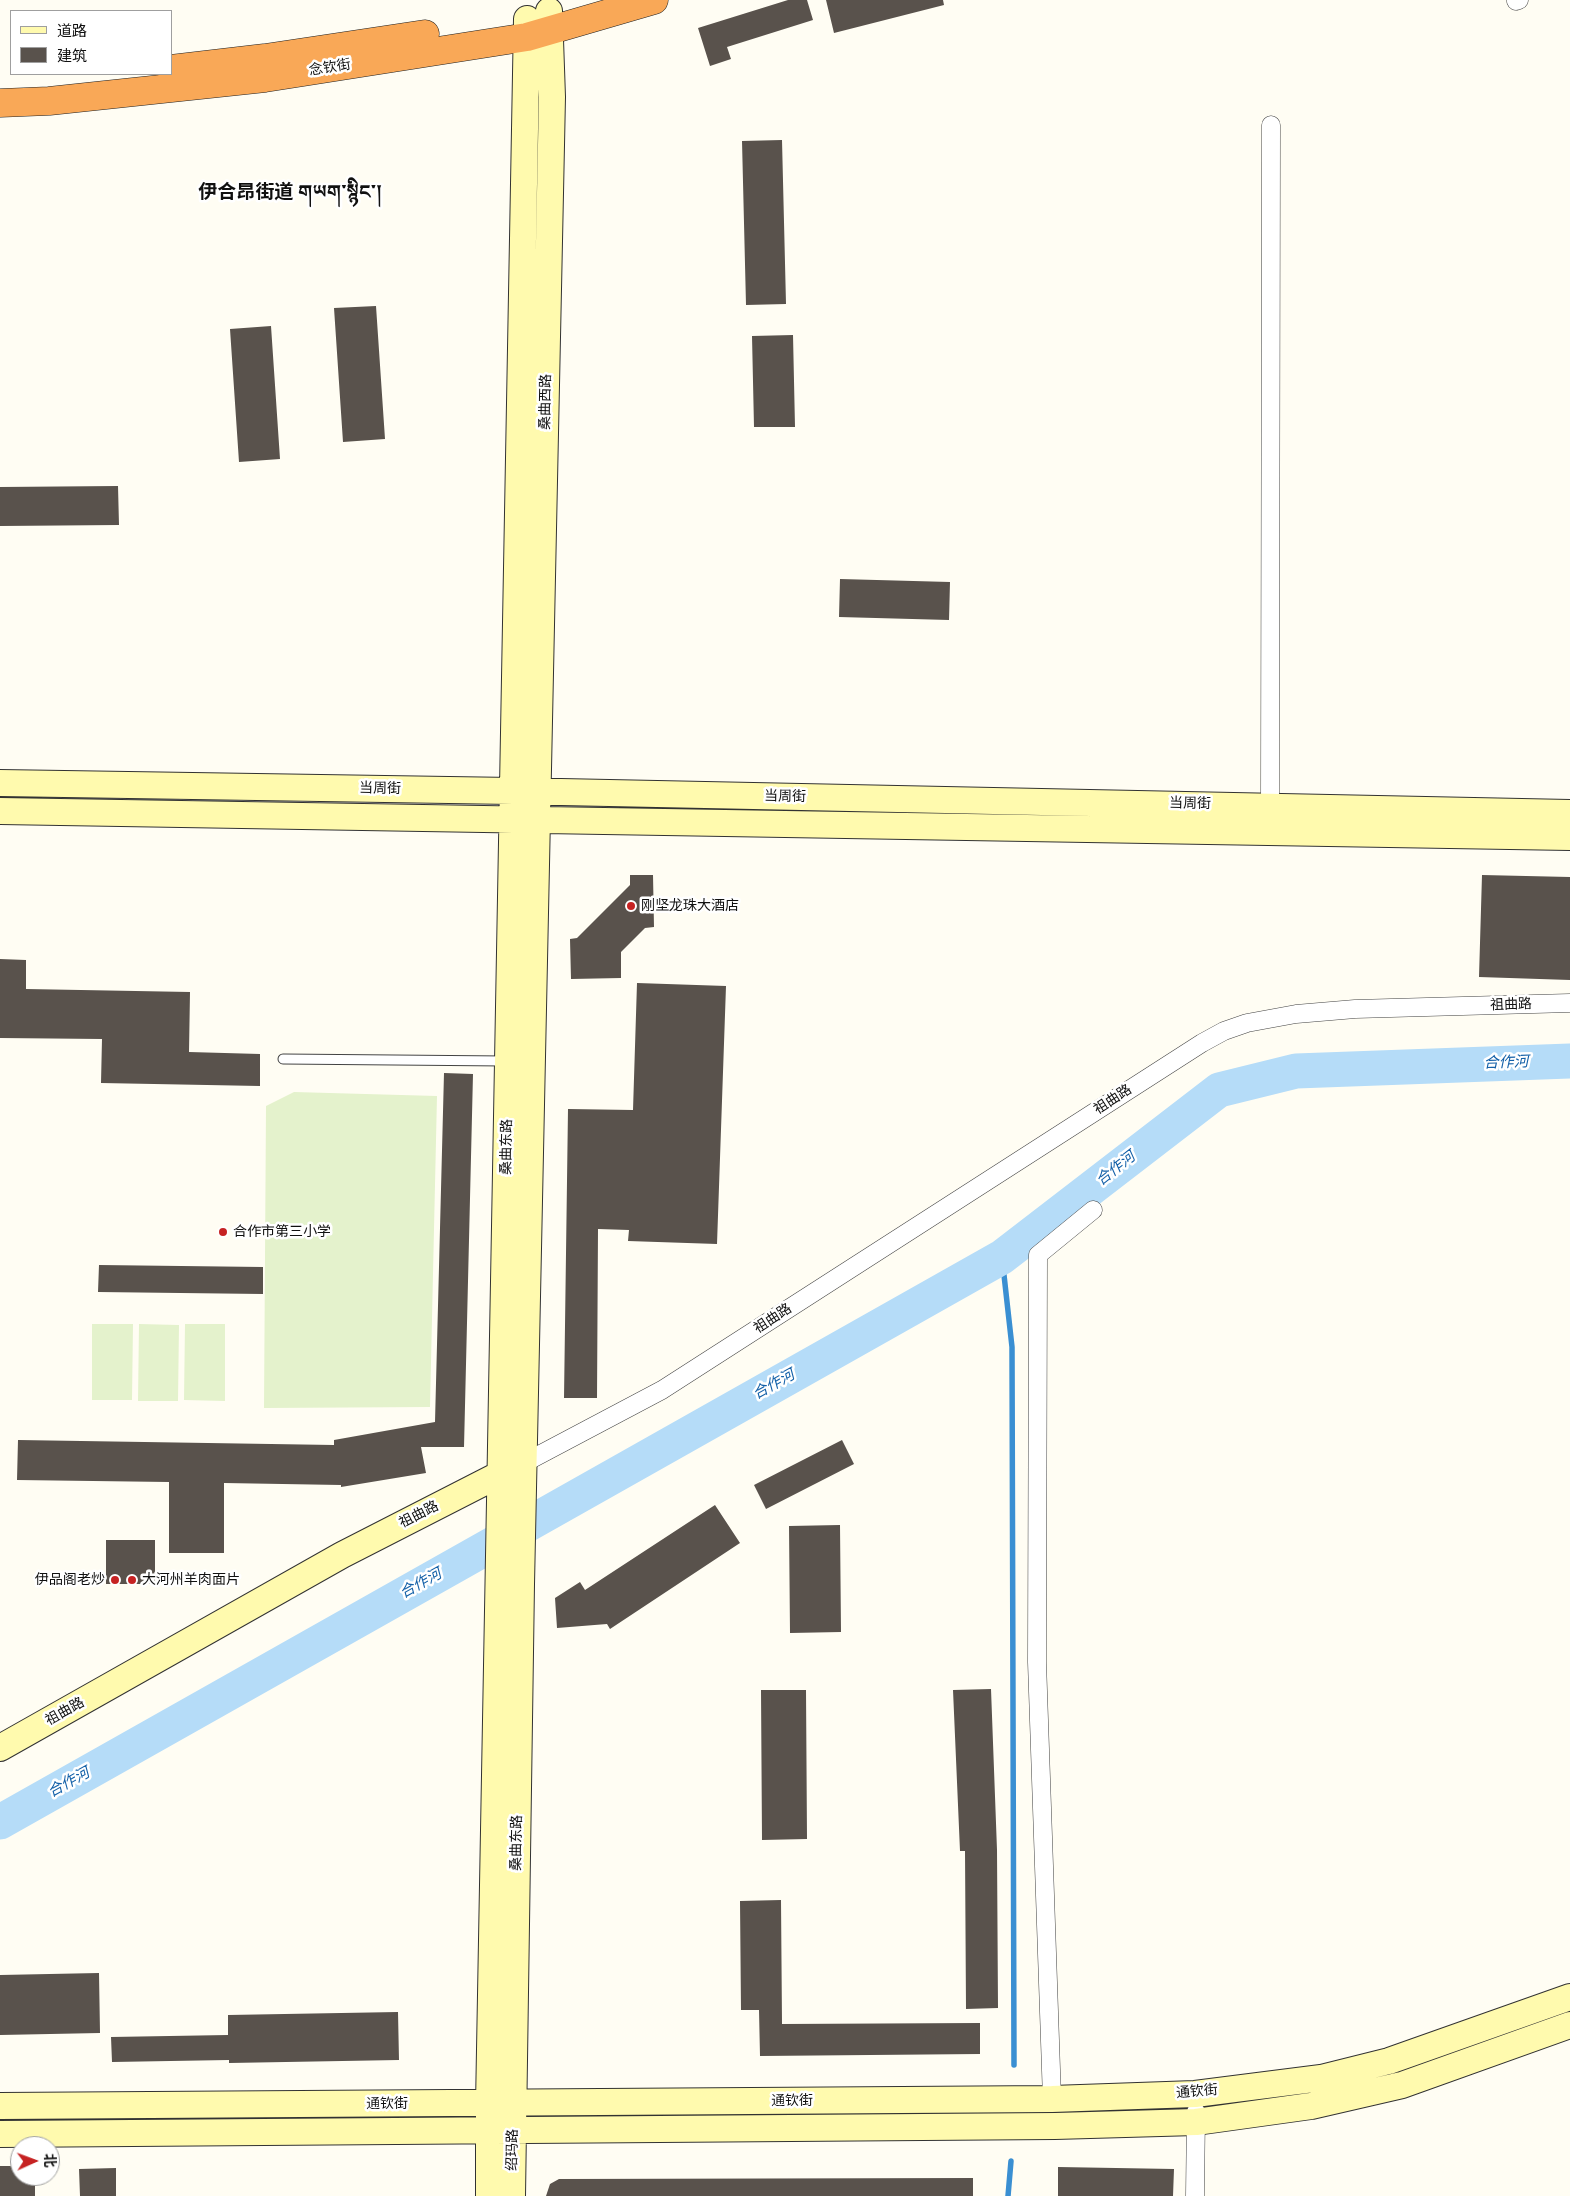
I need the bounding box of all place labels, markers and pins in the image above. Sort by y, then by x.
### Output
place label: 刚坚龙珠大酒店 [641,898,739,914]
marker: 刚坚龙珠大酒店 [625,900,637,912]
place label: 合作市第三小学 [233,1224,331,1240]
marker: 合作市第三小学 [217,1226,229,1238]
place label: 伊品阁老炒 [35,1572,105,1588]
place label: 大河州羊肉面片 [142,1572,240,1588]
marker: 伊品阁老炒 [109,1574,121,1586]
marker: 大河州羊肉面片 [126,1574,138,1586]

